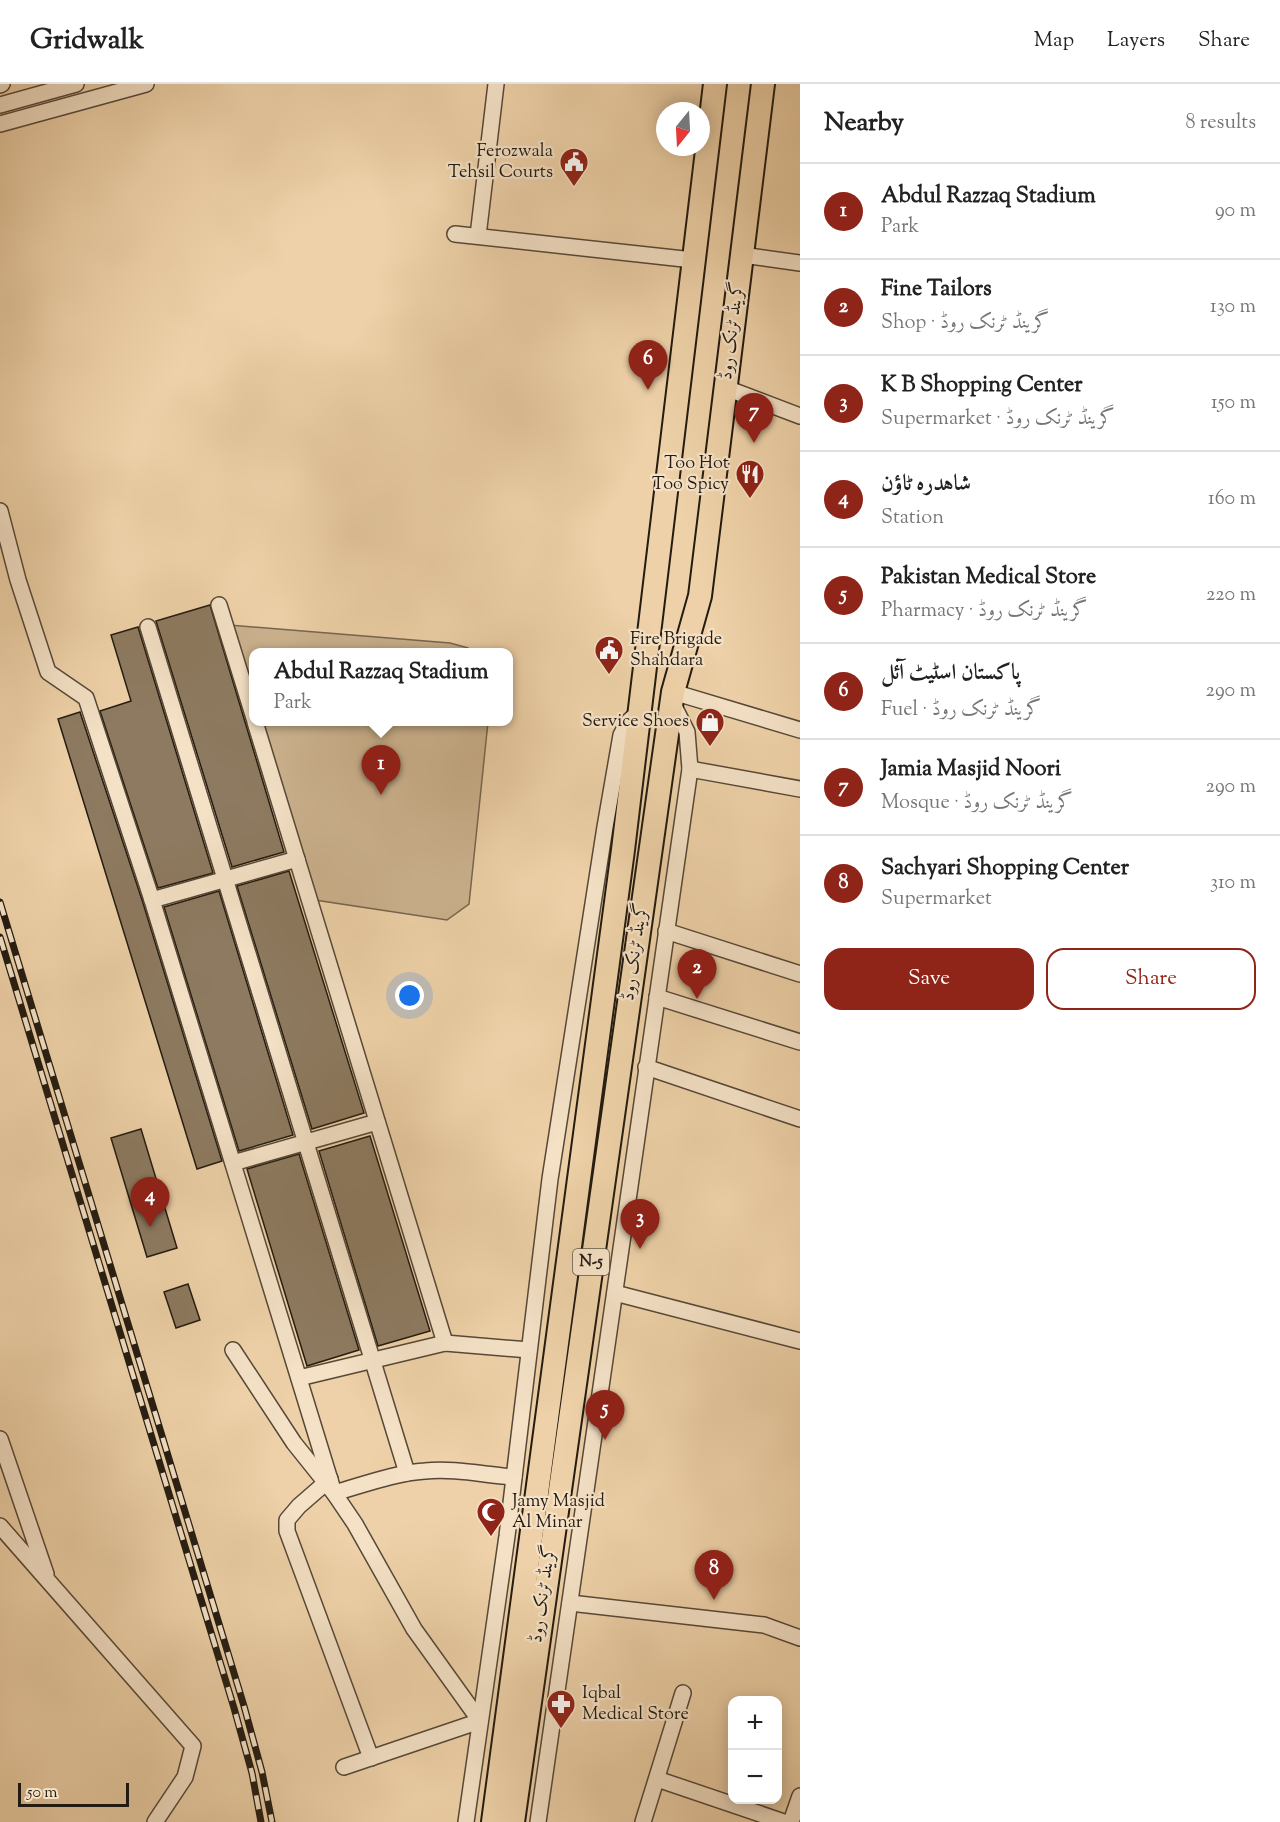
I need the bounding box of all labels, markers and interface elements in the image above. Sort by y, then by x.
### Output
text: Gridwalk [30,21,144,61]
text: Map [1034,26,1074,56]
text: Layers [1107,26,1165,56]
text: Share [1198,26,1250,56]
north arrow [656,102,710,156]
text: Nearby [824,105,904,142]
text: 8 results [1185,109,1256,138]
place label: Ferozwala Tehsil Courts [448,139,553,186]
public building icon: Ferozwala Tehsil Courts [558,146,590,188]
text: Abdul Razzaq Stadium [881,181,1096,213]
text: 1 [840,197,847,226]
text: 90 m [1215,197,1256,226]
text: Park [881,213,919,242]
text: Fine Tailors [881,274,992,306]
street label: گرینڈ ٹرنک روڈ [713,280,752,381]
text: 2 [839,293,848,322]
text: 130 m [1210,293,1256,322]
text: Shop · گرینڈ ٹرنک روڈ [881,309,1049,338]
pin: 6 [628,340,668,390]
text: K B Shopping Center [881,370,1083,402]
text: 3 [839,389,848,418]
text: 150 m [1211,389,1256,418]
pin: 7 [734,394,774,443]
text: Supermarket · گرینڈ ٹرنک روڈ [881,405,1115,434]
place label: Too Hot Too Spicy [652,451,729,498]
restaurant icon: Too Hot Too Spicy [734,458,766,500]
text: شاہدرہ ٹاؤن [881,469,971,501]
text: 4 [838,485,849,514]
text: 160 m [1208,485,1256,514]
text: Station [881,504,944,533]
text: Pakistan Medical Store [881,562,1096,594]
text: 5 [840,581,847,610]
text: 220 m [1206,581,1256,610]
text: Pharmacy · گرینڈ ٹرنک روڈ [881,597,1087,626]
place label: Fire Brigade Shahdara [630,627,722,674]
public building icon: Fire Brigade Shahdara [593,634,625,676]
popup [249,648,513,726]
text: Abdul Razzaq Stadium [274,657,488,689]
text: پاکستان اسٹیٹ آئل [881,658,1020,690]
text: 6 [839,677,848,706]
text: 290 m [1206,677,1256,706]
text: Park [274,689,312,718]
text: Fuel · گرینڈ ٹرنک روڈ [881,696,1041,725]
shop icon: Service Shoes [694,706,726,748]
place label: Service Shoes [582,709,689,735]
pin: 1 [362,746,400,795]
text: Jamia Masjid Noori [881,754,1061,786]
text: 7 [838,773,849,802]
text: 290 m [1206,773,1256,802]
text: Mosque · گرینڈ ٹرنک روڈ [881,789,1073,818]
text: Sachyari Shopping Center [881,853,1129,885]
text: 8 [839,869,849,898]
text: 310 m [1210,869,1256,898]
text: Supermarket [881,885,992,914]
street label: گرینڈ ٹرنک روڈ [615,901,656,1003]
button: Save [824,948,1034,1010]
button: Share [1046,948,1256,1010]
pin: 2 [678,950,716,999]
your location [395,981,424,1010]
pin: 4 [130,1178,170,1227]
pin: 3 [620,1200,660,1249]
road number: N-5 [573,1249,609,1275]
pin: 5 [586,1390,624,1440]
place label: Jamy Masjid Al Minar [511,1489,605,1536]
mosque icon: Jamy Masjid Al Minar [475,1496,507,1538]
street label: گرینڈ ٹرنک روڈ [523,1543,564,1645]
pin: 8 [694,1550,734,1600]
place label: Iqbal Medical Store [582,1681,689,1728]
pharmacy icon: Iqbal Medical Store [545,1688,577,1730]
map controls [728,1696,782,1804]
button: + [728,1696,782,1750]
button: − [728,1750,782,1804]
scale bar [18,1780,129,1808]
text: 50 m [27,1782,58,1805]

